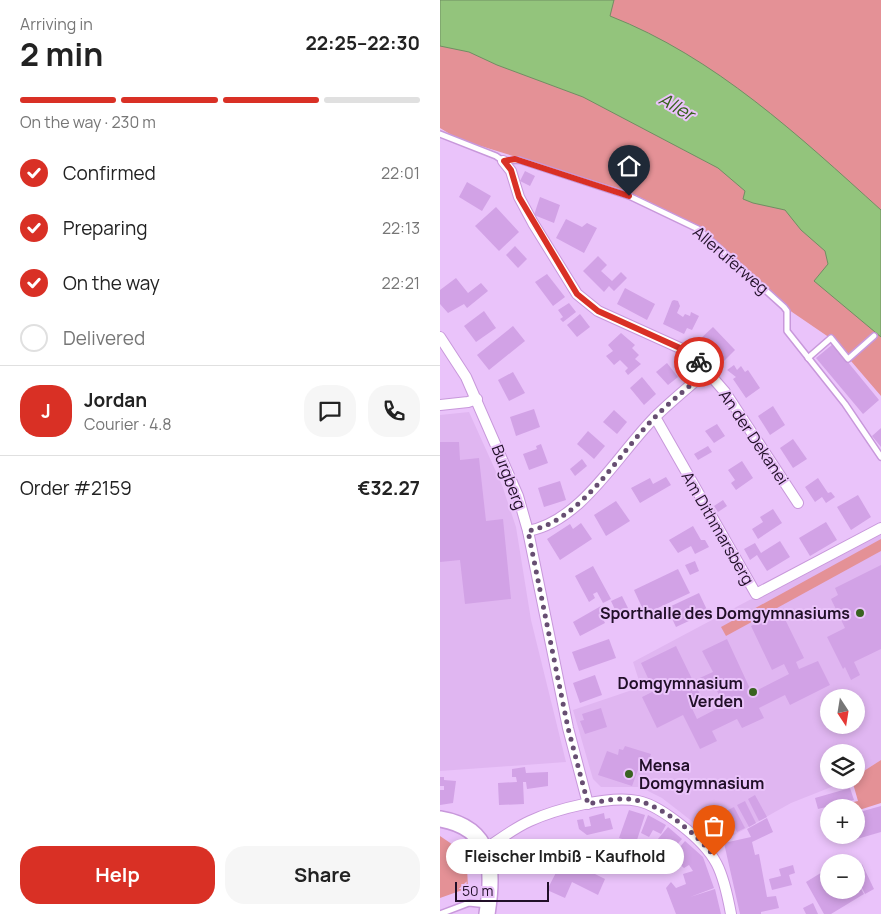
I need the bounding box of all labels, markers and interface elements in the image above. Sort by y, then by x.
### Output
text: Arriving in [20,13,93,35]
text: 22:25–22:30 [305,30,420,56]
text: 2 min [20,32,103,76]
water label: Aller [655,86,701,127]
text: On the way · 230 m [20,111,156,133]
pin [608,145,650,196]
icon: home [615,152,643,180]
icon: check [20,159,48,187]
text: Confirmed [63,160,156,186]
text: 22:01 [381,162,420,184]
icon: check [20,214,48,242]
text: Preparing [63,215,148,241]
text: 22:13 [382,217,420,239]
street label: Alleruferweg [689,221,773,299]
icon: check [20,269,48,297]
text: On the way [63,270,160,296]
text: 22:21 [382,272,420,294]
text: Delivered [63,325,145,351]
courier [674,337,724,387]
icon: bike [685,348,713,376]
button: chat [304,385,356,437]
button: phone [368,385,420,437]
street label: An der Dekanei [714,385,794,489]
text: Jordan [84,387,147,413]
text: J [41,398,51,424]
text: Courier · 4.8 [84,413,172,435]
street label: Burgberg [487,441,531,513]
street label: Am Dithmarsberg [677,467,759,589]
text: Order #2159 [20,475,132,501]
text: €32.27 [357,475,420,501]
place label: Sporthalle des Domgymnasiums [600,602,850,624]
marker: Sporthalle des Domgymnasiums [854,607,866,619]
place label: Domgymnasium Verden [618,672,743,712]
marker: Domgymnasium Verden [747,686,759,698]
north arrow [820,689,865,734]
map controls [820,689,865,899]
button: layers [820,744,865,789]
place label: Mensa Domgymnasium [639,754,764,794]
marker: Mensa Domgymnasium [623,768,635,780]
button: + [820,799,865,844]
pin [693,805,735,856]
icon: bag [700,812,728,840]
callout: Fleischer Imbiß - Kaufhold [446,838,684,874]
text: Fleischer Imbiß - Kaufhold [465,845,665,867]
button: Help [20,846,215,904]
button: Share [225,846,420,904]
button: − [820,854,865,899]
scale bar [455,879,549,902]
text: 50 m [462,881,493,900]

